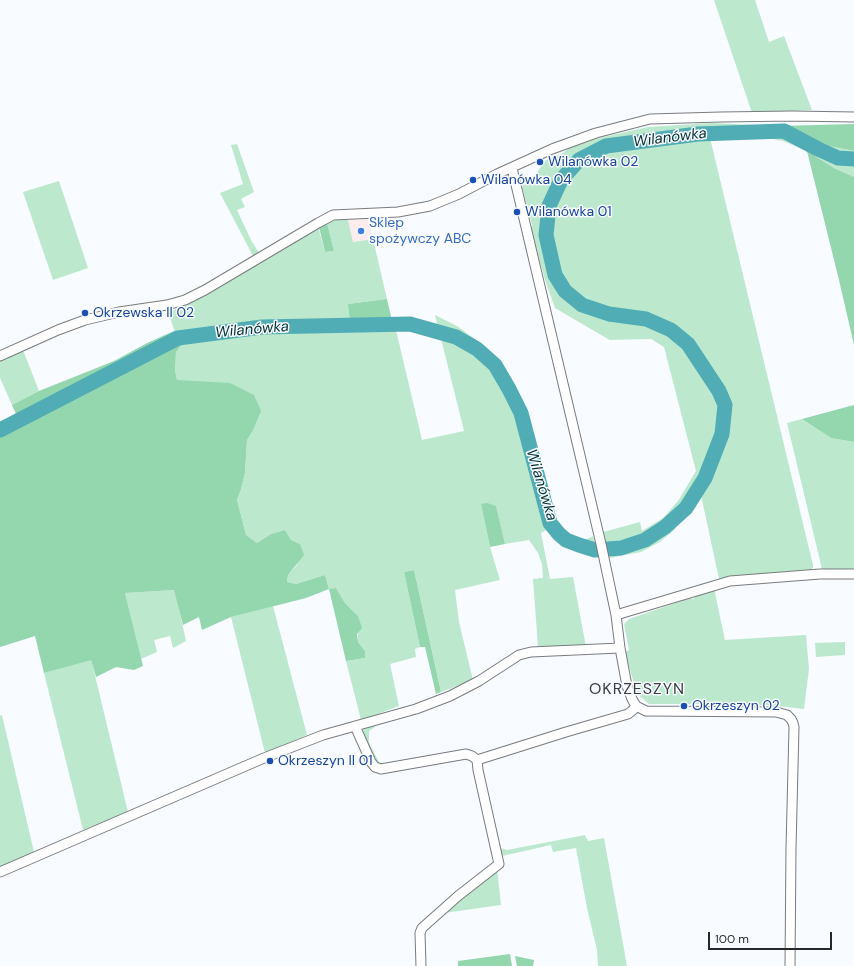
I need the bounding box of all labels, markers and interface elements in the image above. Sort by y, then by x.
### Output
water label: Wilanówka [632,125,708,151]
place label: Wilanówka 02 [548,154,638,170]
marker: Wilanówka 02 [535,157,545,167]
place label: Wilanówka 04 [481,172,572,188]
marker: Wilanówka 04 [468,175,478,185]
place label: Wilanówka 01 [525,204,612,220]
marker: Wilanówka 01 [512,207,522,217]
place label: Sklep spożywczy ABC [369,215,471,248]
marker: Sklep spożywczy ABC [356,226,366,236]
place label: Okrzewska II 02 [93,305,194,321]
marker: Okrzewska II 02 [80,308,90,318]
water label: Wilanówka [214,318,290,342]
water label: Wilanówka [522,447,560,523]
district label: OKRZESZYN [589,680,685,700]
place label: Okrzeszyn 02 [692,698,780,714]
marker: Okrzeszyn 02 [679,701,689,711]
place label: Okrzeszyn II 01 [278,753,373,769]
marker: Okrzeszyn II 01 [265,756,275,766]
scale bar [710,924,834,950]
text: 100 m [715,931,749,947]

